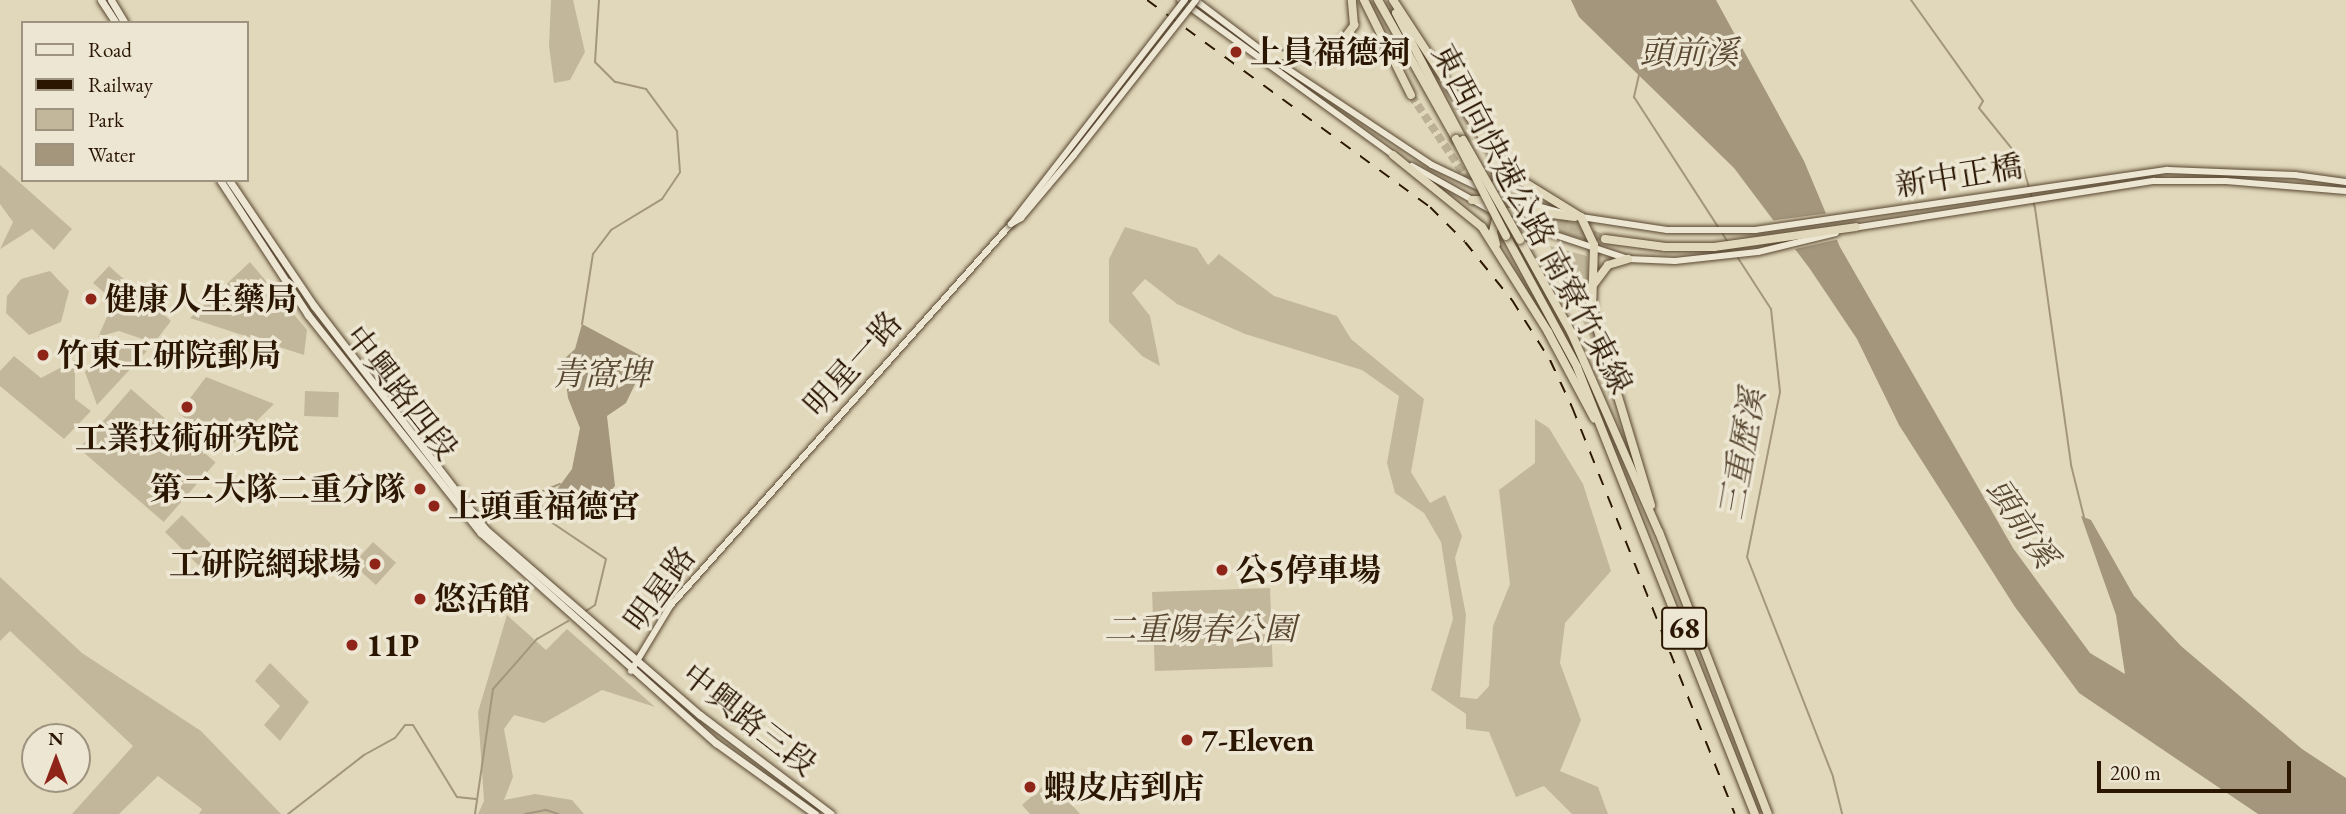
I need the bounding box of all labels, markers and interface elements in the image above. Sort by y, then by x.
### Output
legend [21,21,248,182]
place label: 上員福德祠 [1250,33,1410,71]
water label: 頭前溪 [1640,33,1738,73]
text: Road [88,36,132,63]
street label: 東西向快速公路 南寮竹東線 [1423,38,1641,400]
marker: 上員福德祠 [1228,44,1244,60]
text: Railway [88,71,153,98]
text: Park [88,106,124,133]
text: Water [88,141,135,168]
street label: 新中正橋 [1893,147,2025,205]
place label: 健康人生藥局 [105,280,297,318]
marker: 健康人生藥局 [83,291,99,307]
street label: 明星一路 [796,304,910,424]
street label: 中興路四段 [337,318,465,468]
place label: 竹東工研院郵局 [57,336,281,374]
marker: 竹東工研院郵局 [35,347,51,363]
water label: 青窩埤 [552,354,650,394]
water label: 三重歷溪 [1711,386,1773,522]
marker: 工業技術研究院 [179,399,195,415]
place label: 工業技術研究院 [75,419,299,457]
place label: 第二大隊二重分隊 [150,470,406,508]
water label: 頭前溪 [1978,471,2066,575]
marker: 第二大隊二重分隊 [412,481,428,497]
place label: 上頭重福德宮 [448,487,640,525]
marker: 上頭重福德宮 [426,498,442,514]
street label: 明星路 [616,539,704,639]
place label: 工研院網球場 [169,545,361,583]
place label: 公5停車場 [1236,551,1381,589]
marker: 工研院網球場 [367,556,383,572]
marker: 公5停車場 [1214,562,1230,578]
place label: 悠活館 [434,580,530,618]
marker: 悠活館 [412,591,428,607]
road number: 68 [1660,601,1708,654]
park label: 二重陽春公園 [1104,610,1296,648]
place label: 11P [366,626,419,664]
marker: 11P [344,637,360,653]
street label: 中興路三段 [674,656,824,784]
place label: 7-Eleven [1201,721,1314,759]
north arrow [21,723,91,793]
text: N [48,726,64,751]
marker: 7-Eleven [1179,732,1195,748]
scale bar [2101,748,2295,792]
text: 200 m [2110,759,2161,786]
place label: 蝦皮店到店 [1044,768,1204,806]
marker: 蝦皮店到店 [1022,779,1038,795]

